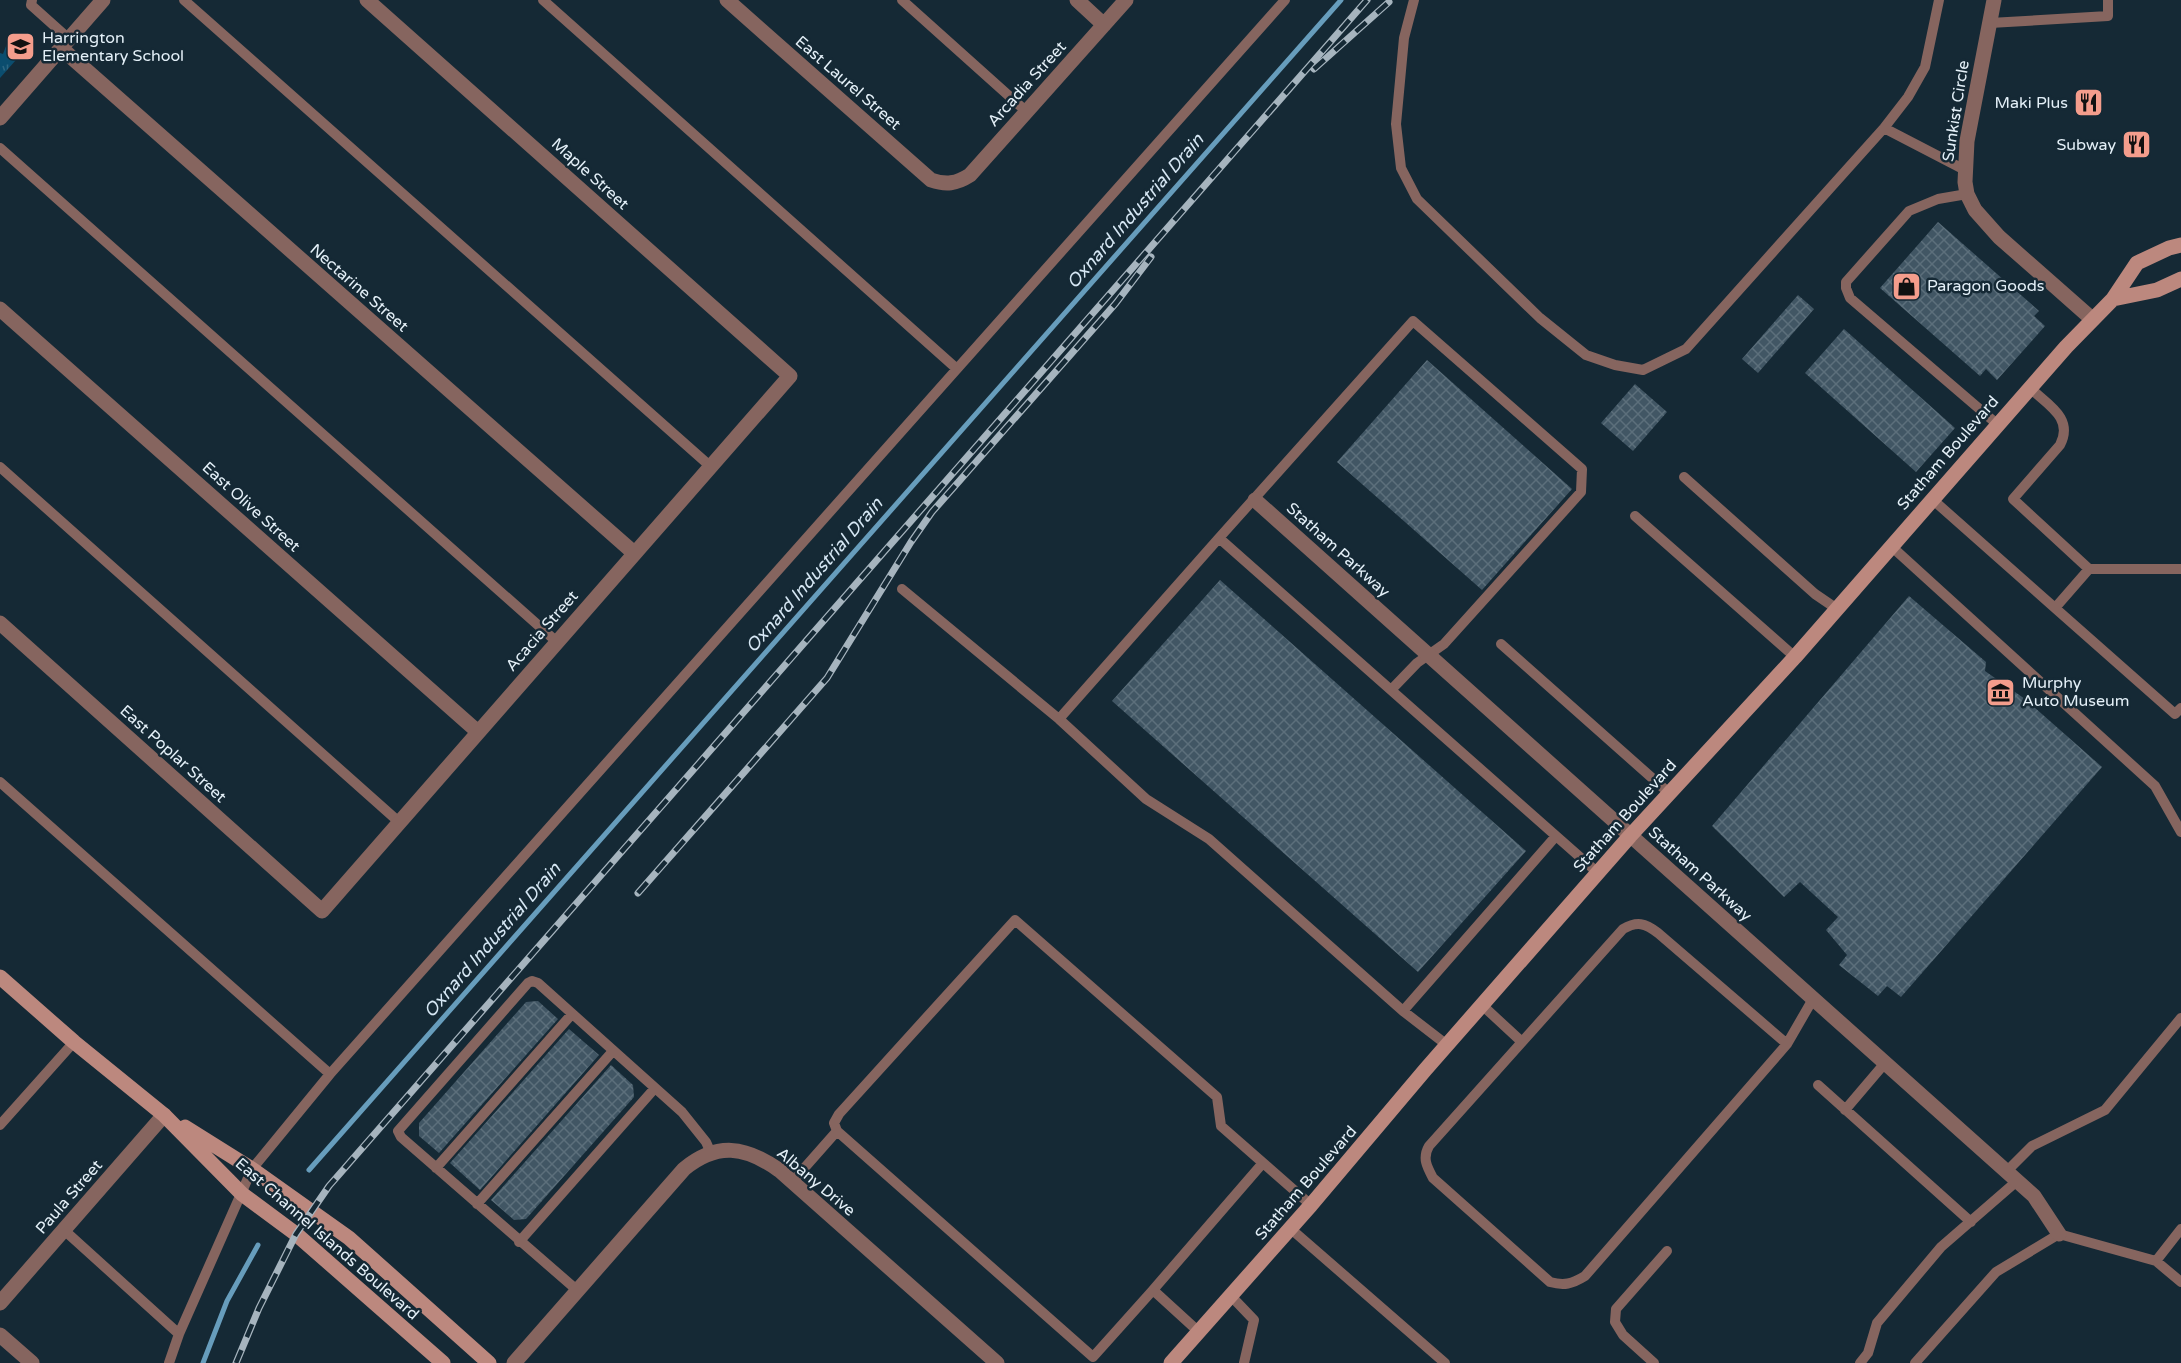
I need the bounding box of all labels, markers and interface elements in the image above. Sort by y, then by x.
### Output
place label: Harrington Elementary School [42,28,184,66]
school or university icon: Harrington Elementary School [5,31,37,63]
street label: East Laurel Street [791,32,905,134]
street label: Arcadia Street [983,37,1071,131]
street label: Sunkist Circle [1938,59,1974,163]
restaurant icon: Maki Plus [2073,87,2105,119]
place label: Maki Plus [1995,93,2068,113]
water label: Oxnard Industrial Drain [1062,128,1209,293]
restaurant icon: Subway [2121,129,2153,161]
street label: Maple Street [547,134,633,214]
place label: Subway [2057,135,2116,155]
street label: Nectarine Street [306,240,412,336]
shop icon: Paragon Goods [1890,270,1922,302]
place label: Paragon Goods [1927,276,2045,296]
street label: Statham Boulevard [1893,392,2003,514]
street label: East Olive Street [198,458,304,556]
water label: Oxnard Industrial Drain [741,492,888,657]
street label: Statham Parkway [1282,498,1394,602]
street label: Acacia Street [501,586,583,676]
place label: Murphy Auto Museum [2022,673,2130,711]
museum icon: Murphy Auto Museum [1985,676,2017,708]
street label: East Poplar Street [116,701,230,807]
street label: Statham Boulevard [1569,755,1681,877]
street label: Statham Parkway [1644,822,1756,926]
water label: Oxnard Industrial Drain [419,857,566,1022]
street label: Statham Boulevard [1251,1122,1361,1244]
street label: Albany Drive [773,1143,859,1221]
street label: East Channel Islands Boulevard [231,1154,423,1324]
street label: Paula Street [31,1156,107,1238]

